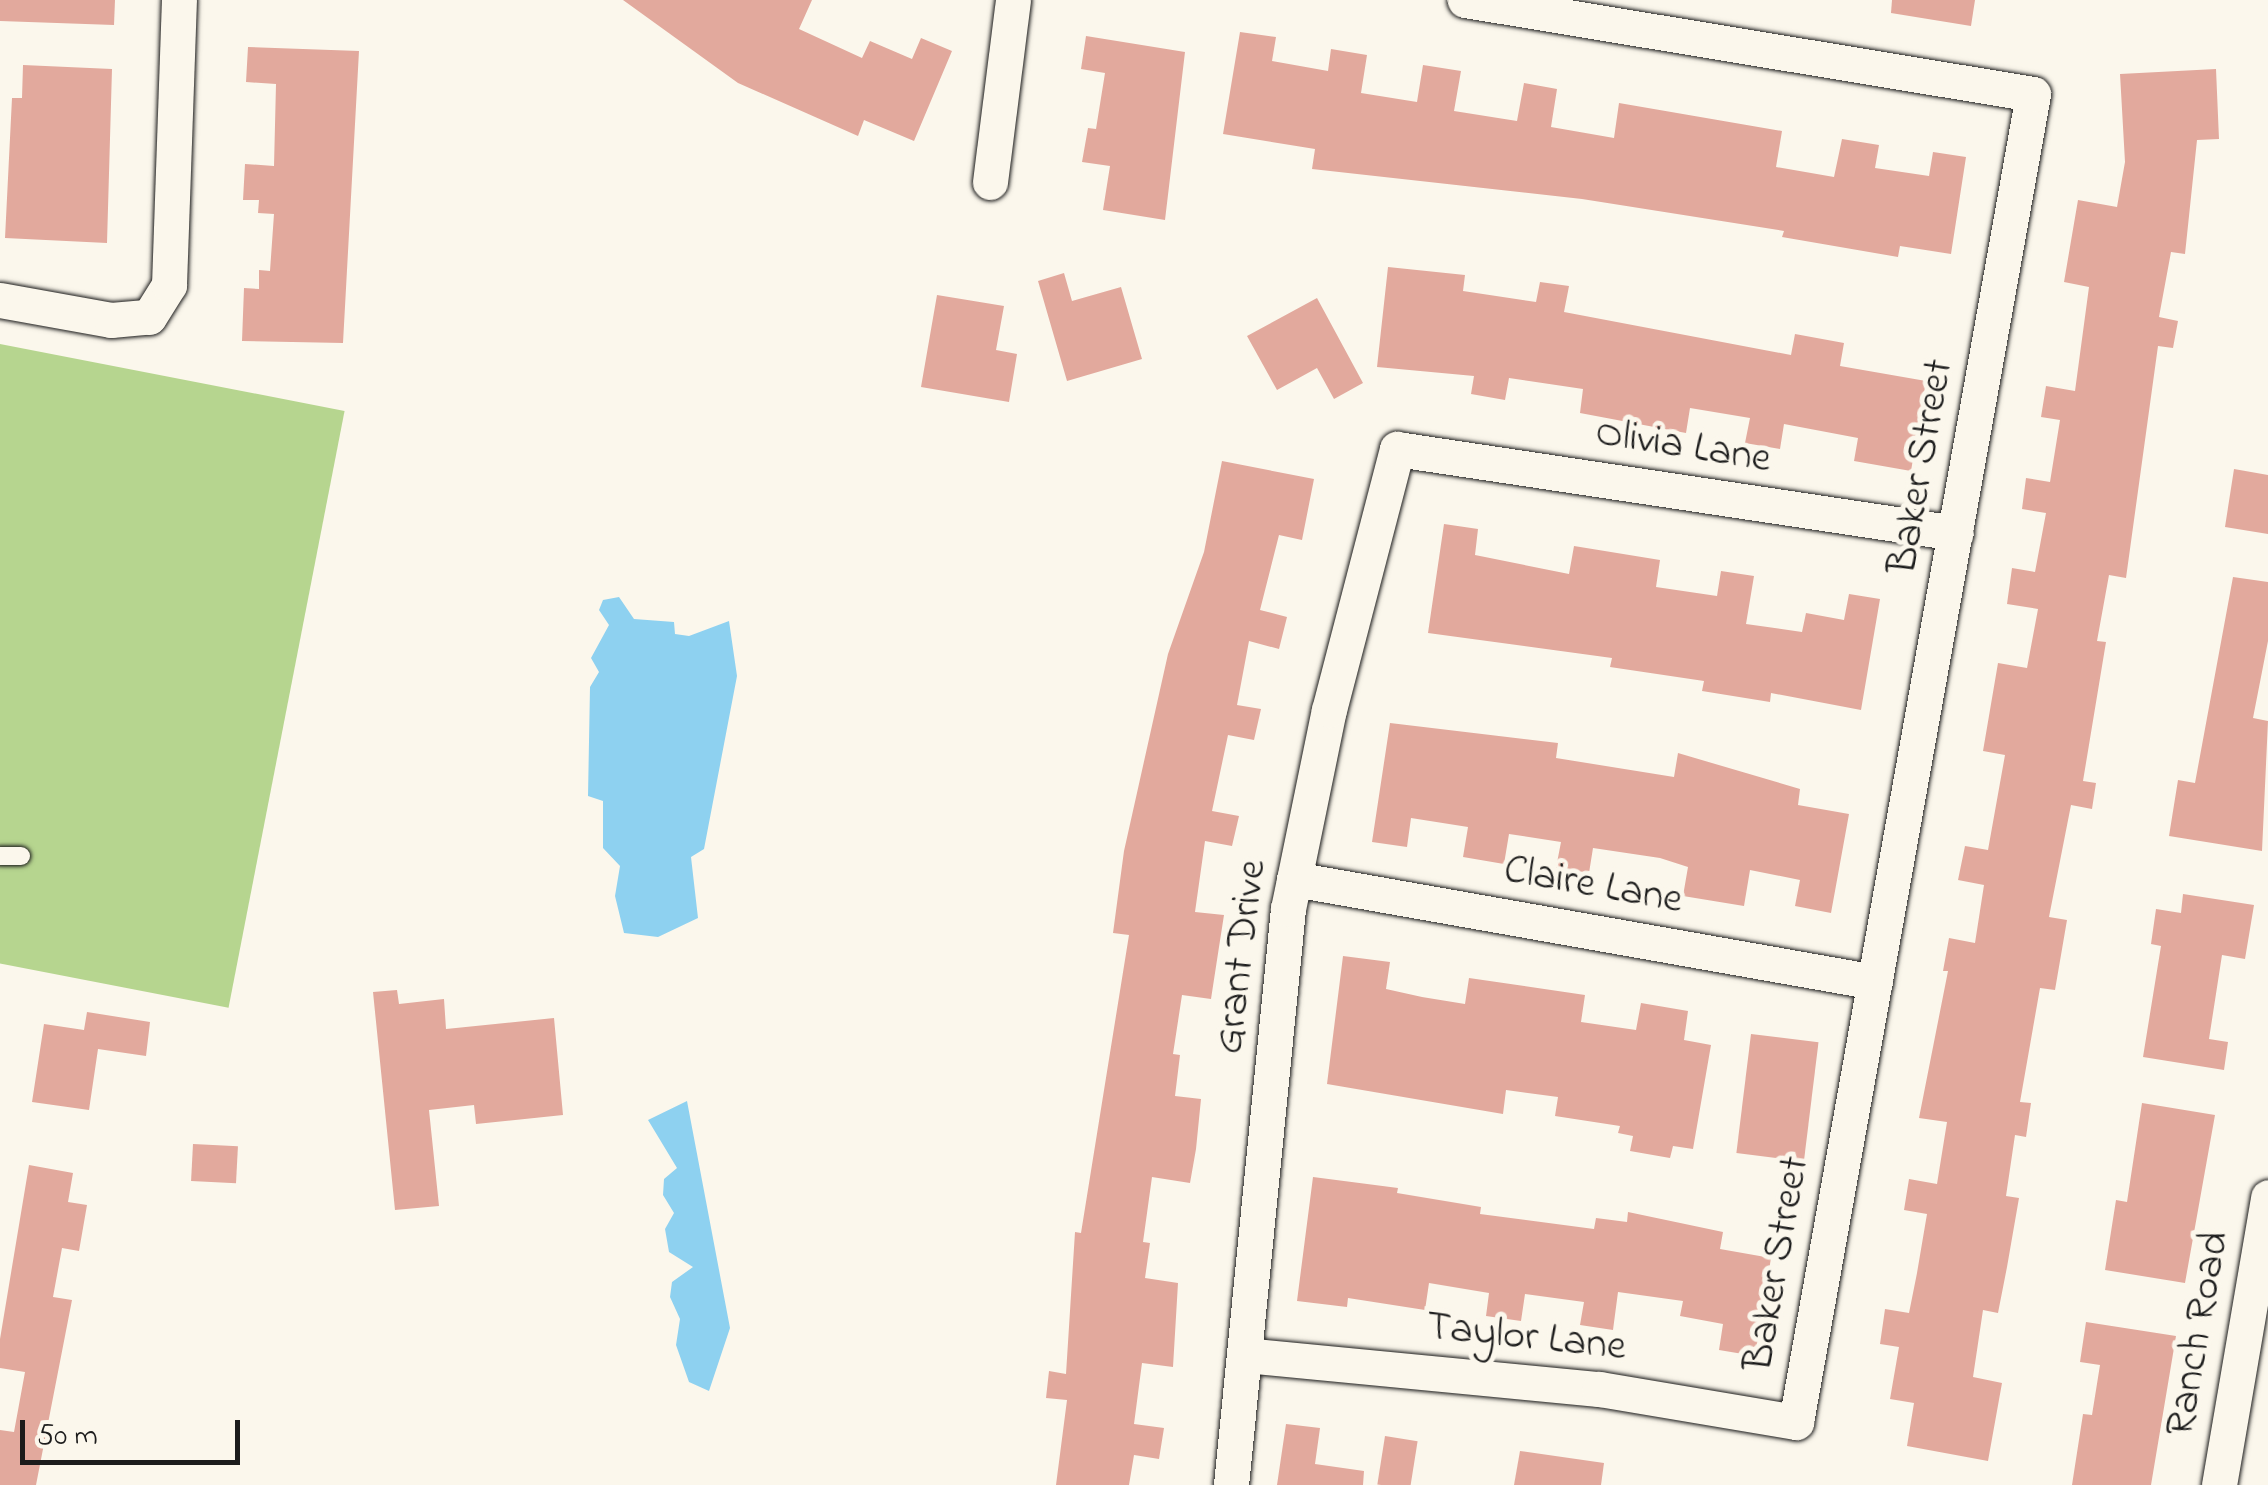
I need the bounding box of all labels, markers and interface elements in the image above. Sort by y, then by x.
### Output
street label: Baker Street [1878,356,1966,578]
street label: Olivia Lane [1592,408,1774,486]
street label: Claire Lane [1500,846,1686,926]
street label: Grant Drive [1205,857,1279,1057]
street label: Baker Street [1734,1153,1822,1375]
street label: Ranch Road [2156,1228,2242,1440]
street label: Taylor Lane [1424,1302,1628,1374]
scale bar [25,1400,245,1462]
text: 50 m [37,1415,98,1459]

